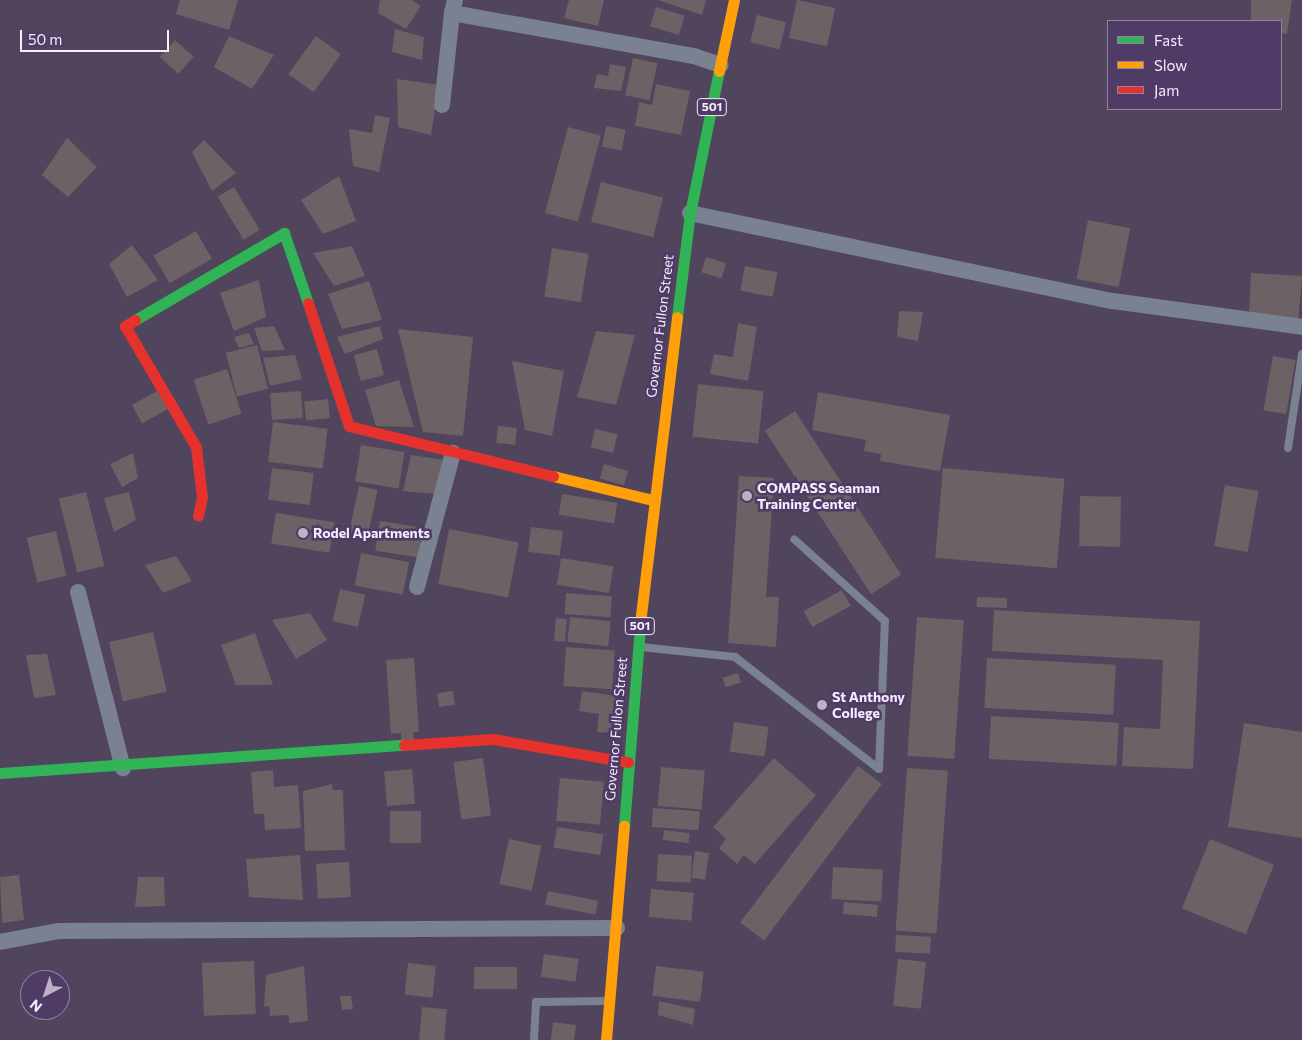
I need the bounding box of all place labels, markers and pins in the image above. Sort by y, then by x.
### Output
place label: COMPASS Seaman Training Center [757,480,880,512]
marker: COMPASS Seaman Training Center [741,490,753,502]
place label: Rodel Apartments [313,525,430,541]
marker: Rodel Apartments [297,527,309,539]
place label: St Anthony College [832,689,905,722]
marker: St Anthony College [816,699,828,711]

